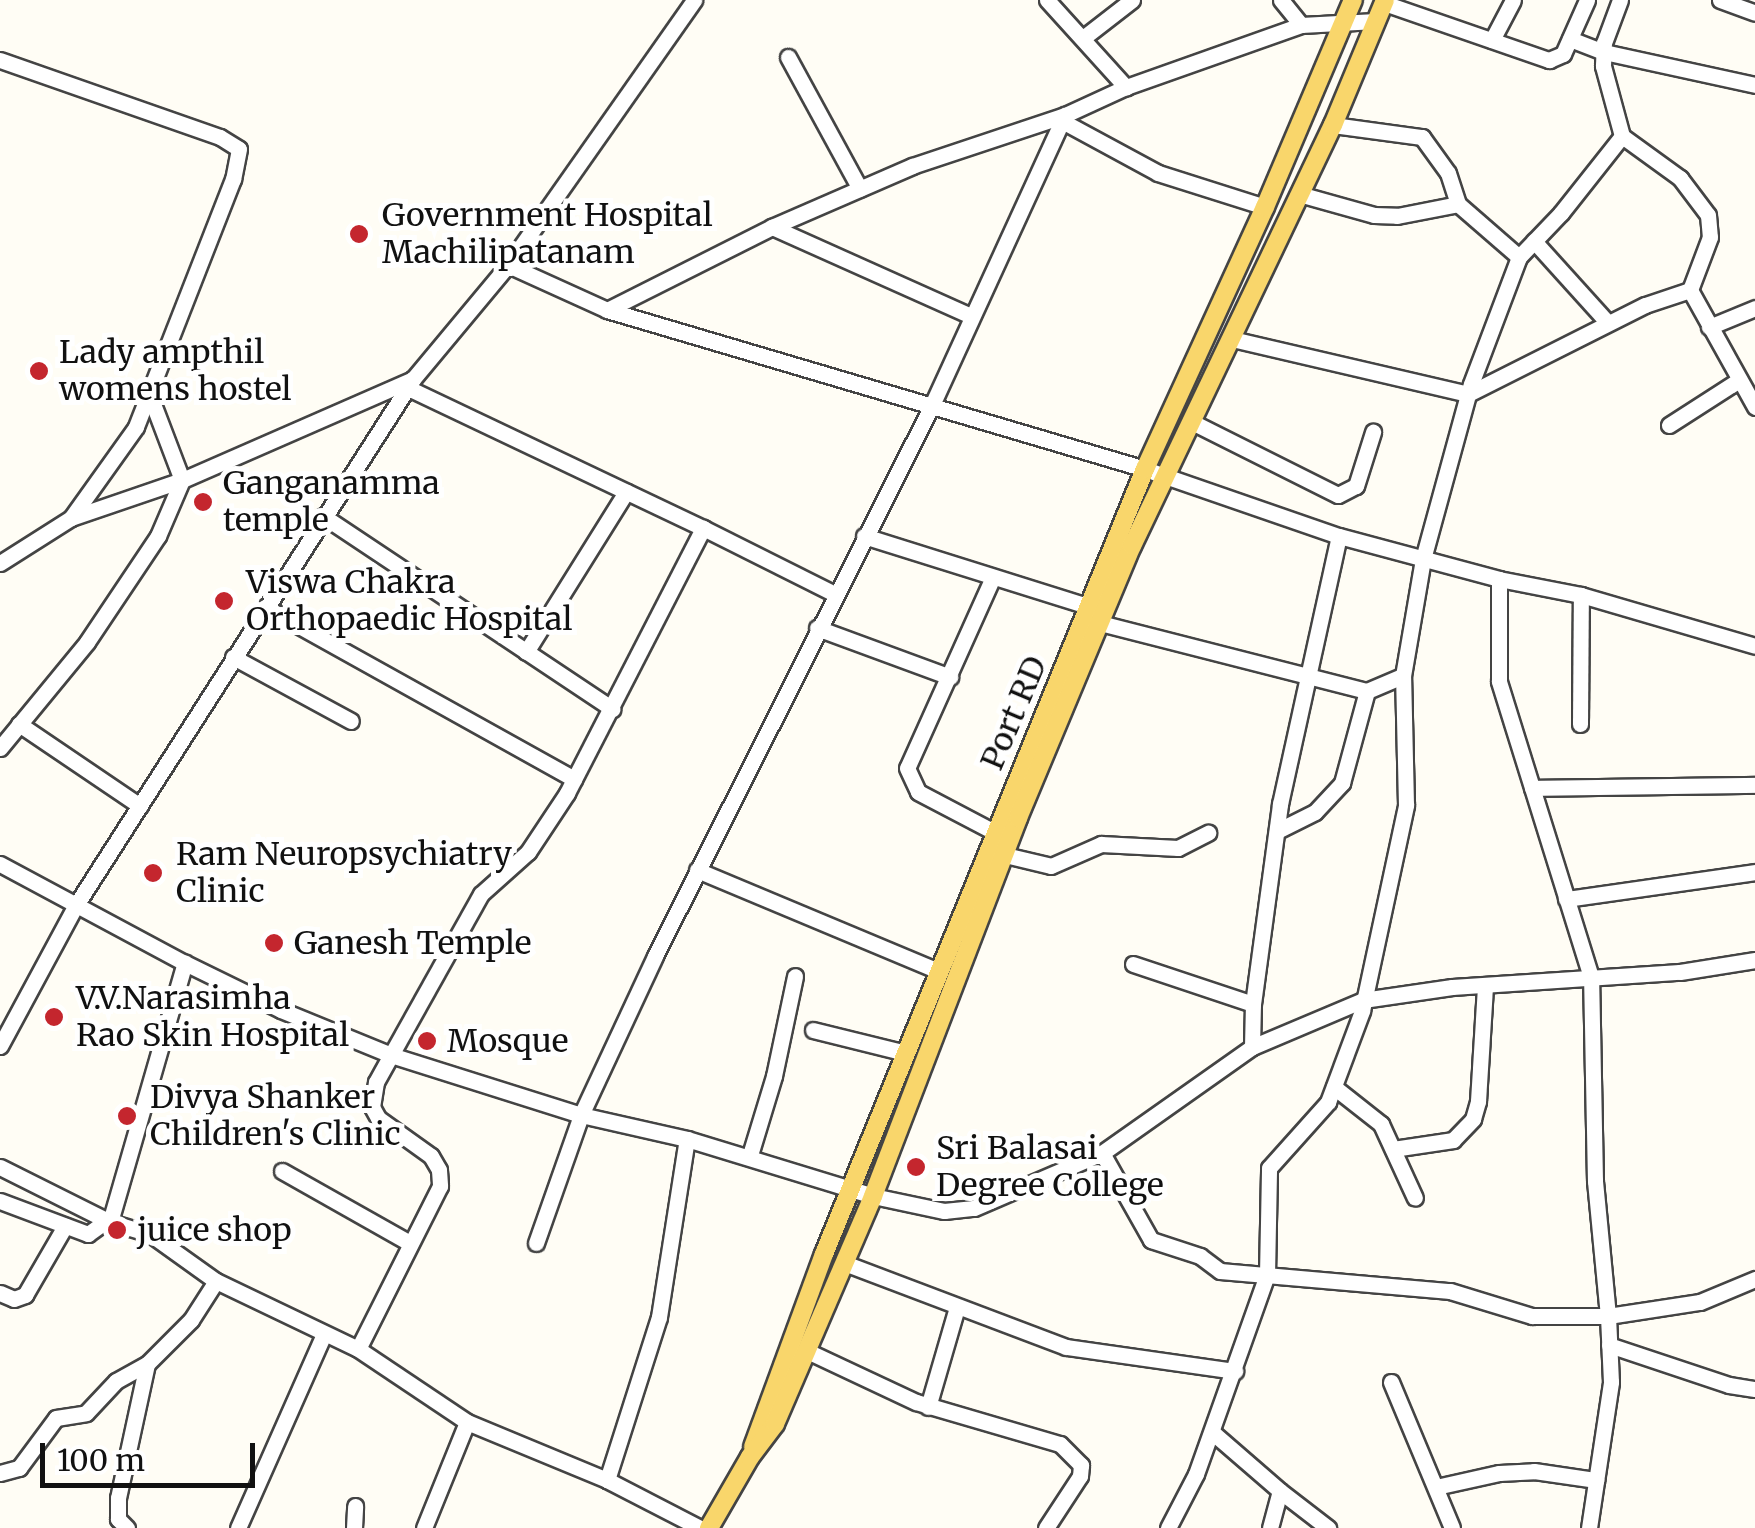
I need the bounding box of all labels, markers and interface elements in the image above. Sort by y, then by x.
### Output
place label: Government Hospital Machilipatanam [382,197,713,272]
marker: Government Hospital Machilipatanam [346,221,372,247]
place label: Lady ampthil womens hostel [59,334,291,409]
marker: Lady ampthil womens hostel [28,360,50,382]
place label: Ganganamma temple [223,465,440,540]
marker: Ganganamma temple [192,491,214,513]
place label: Viswa Chakra Orthopaedic Hospital [246,564,572,639]
marker: Viswa Chakra Orthopaedic Hospital [211,588,237,614]
street label: Port RD [973,651,1055,775]
place label: Ram Neuropsychiatry Clinic [176,836,512,911]
marker: Ram Neuropsychiatry Clinic [140,860,166,886]
place label: Ganesh Temple [294,924,531,962]
marker: Ganesh Temple [263,932,285,954]
place label: V.V.Narasimha Rao Skin Hospital [76,980,349,1055]
marker: V.V.Narasimha Rao Skin Hospital [41,1004,67,1030]
place label: Mosque [447,1022,568,1060]
marker: Mosque [416,1030,438,1052]
place label: Divya Shanker Children's Clinic [150,1079,401,1154]
marker: Divya Shanker Children's Clinic [114,1103,140,1129]
place label: Sri Balasai Degree College [936,1130,1164,1205]
marker: Sri Balasai Degree College [905,1156,927,1178]
place label: juice shop [137,1211,292,1249]
marker: juice shop [106,1219,128,1241]
scale bar [45,1423,260,1485]
text: 100 m [57,1441,145,1479]

